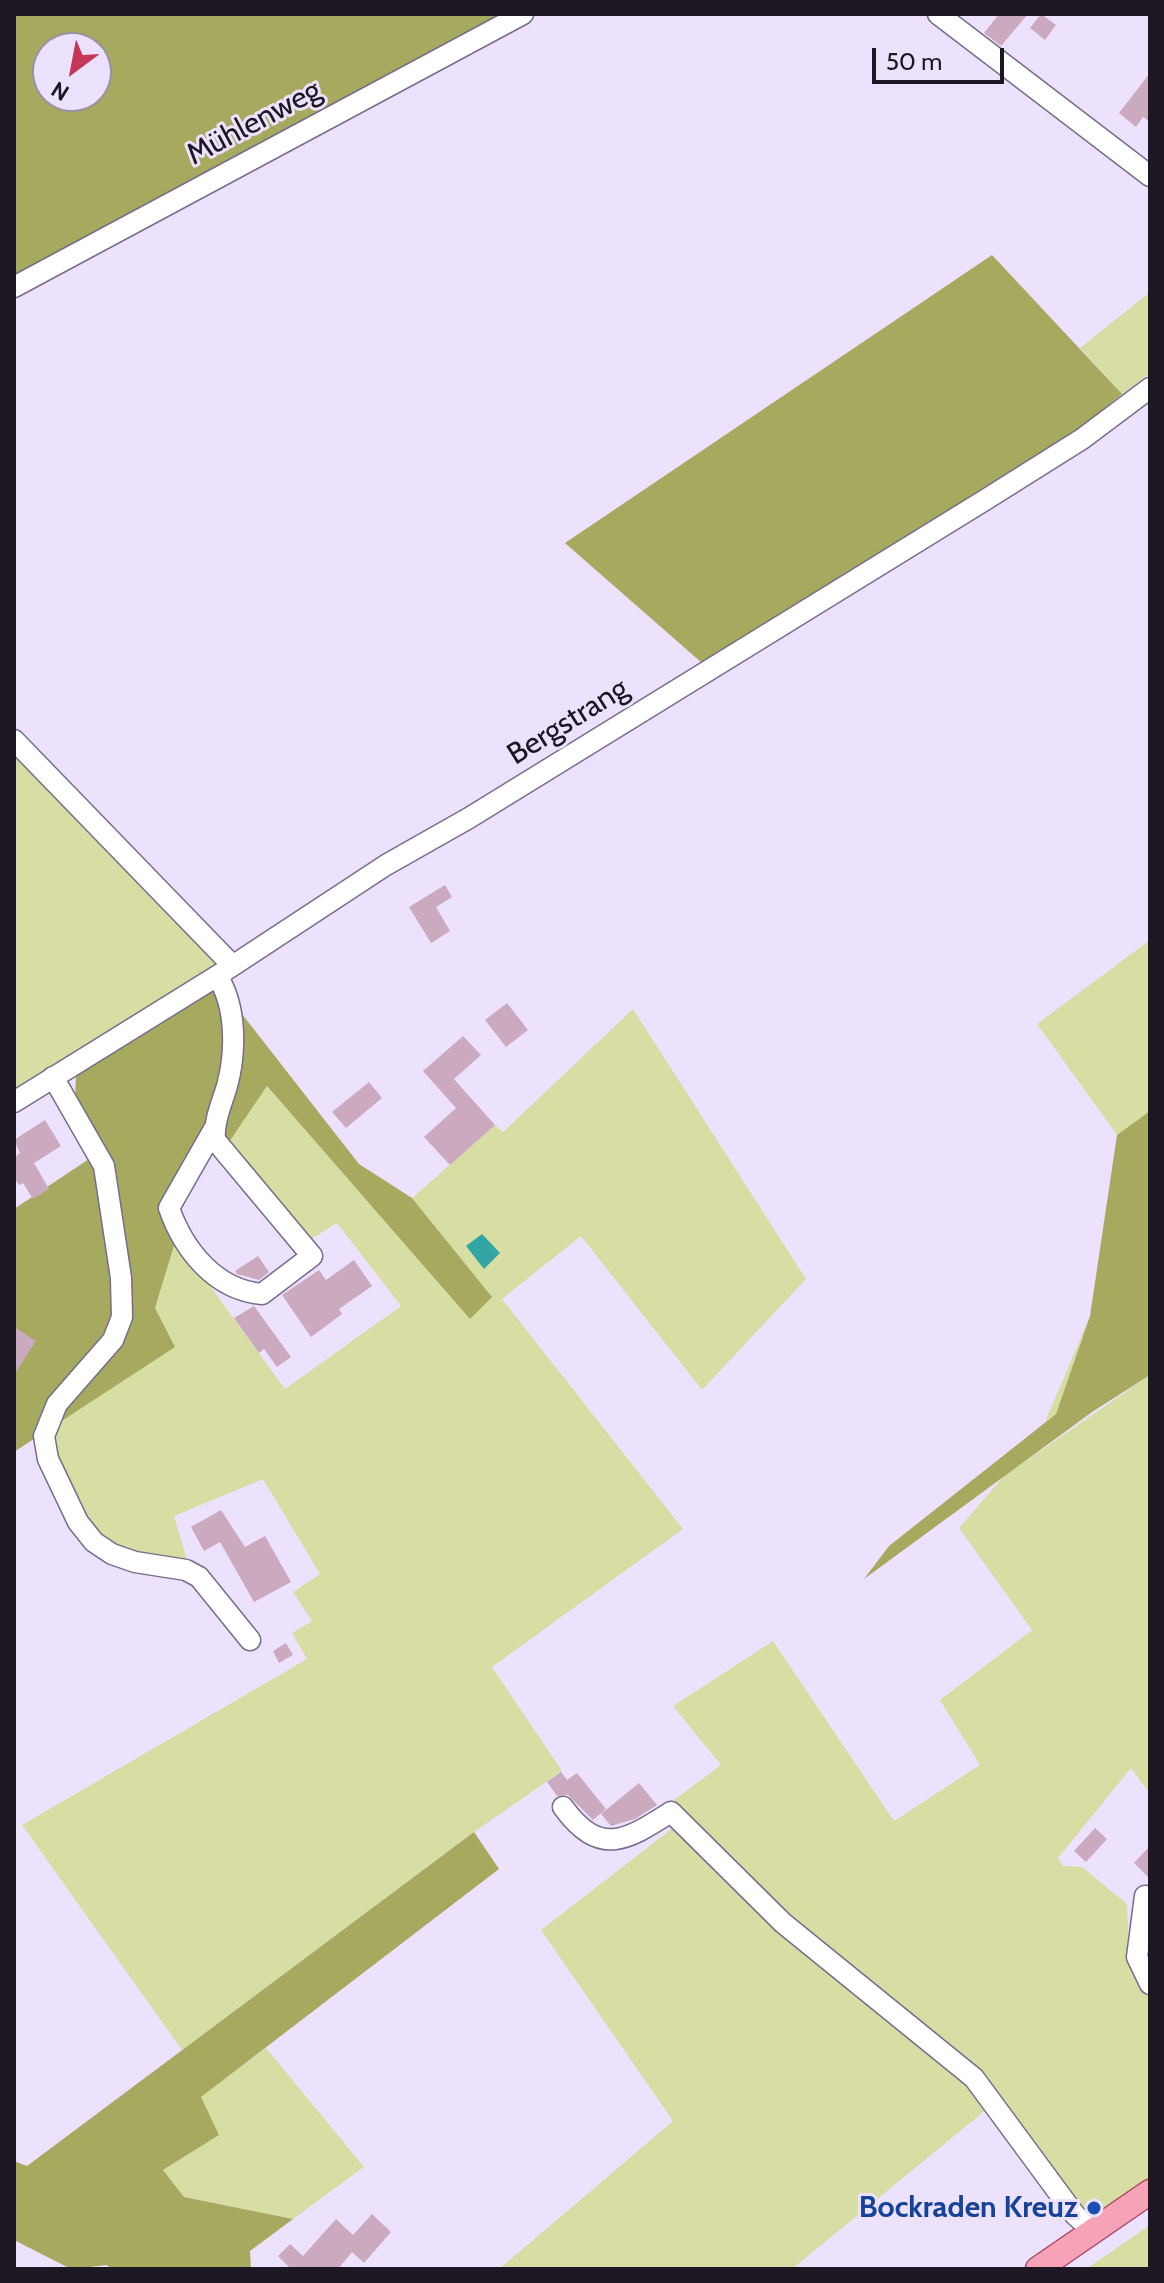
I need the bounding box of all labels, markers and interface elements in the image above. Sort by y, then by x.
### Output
north arrow [32,32,112,112]
scale bar [876,32,1008,82]
text: 50 m [886,47,942,76]
street label: Mühlenweg [181,73,327,173]
text: N [46,76,74,107]
street label: Bergstrang [501,671,635,773]
place label: Bockraden Kreuz [859,2190,1078,2226]
marker: Bockraden Kreuz [1085,2199,1103,2217]

